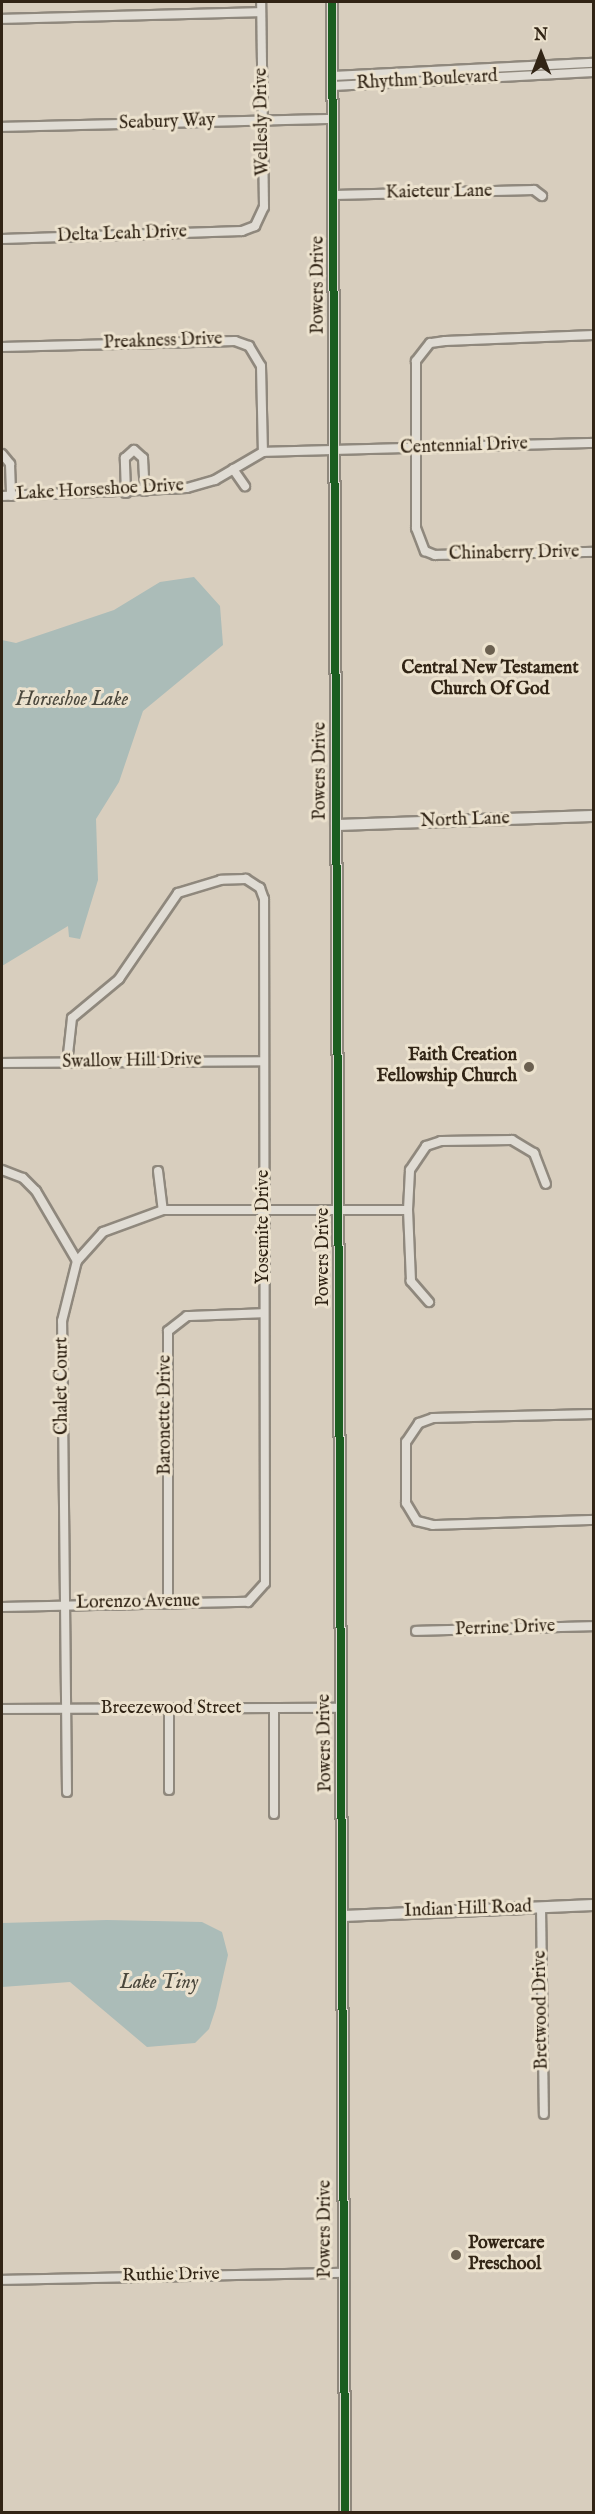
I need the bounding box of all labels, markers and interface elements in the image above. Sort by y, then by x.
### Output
north arrow [511,24,571,84]
text: N [534,26,548,46]
street label: Rhythm Boulevard [356,67,498,95]
street label: Wellesly Drive [251,68,275,176]
street label: Seabury Way [119,111,215,135]
street label: Kaieteur Lane [386,181,492,205]
street label: Delta Leah Drive [57,222,187,248]
street label: Powers Drive [308,236,330,334]
street label: Preakness Drive [103,329,223,355]
street label: Centennial Drive [400,434,528,460]
street label: Lake Horseshoe Drive [16,476,184,506]
street label: Chinaberry Drive [449,542,579,566]
marker: Central New Testament Church Of God [483,643,497,657]
place label: Central New Testament Church Of God [401,659,579,702]
water label: Horseshoe Lake [16,687,128,711]
street label: Powers Drive [310,722,332,820]
street label: North Lane [420,809,510,833]
place label: Faith Creation Fellowship Church [376,1046,517,1088]
street label: Swallow Hill Drive [62,1050,202,1074]
marker: Faith Creation Fellowship Church [522,1060,536,1074]
street label: Yosemite Drive [253,1170,275,1284]
street label: Powers Drive [313,1208,335,1306]
street label: Chalet Court [52,1337,74,1435]
street label: Baronette Drive [155,1355,177,1475]
street label: Lorenzo Avenue [76,1591,200,1615]
street label: Perrine Drive [455,1616,555,1642]
street label: Powers Drive [314,1694,338,1792]
street label: Breezewood Street [101,1698,241,1720]
street label: Indian Hill Road [404,1897,532,1923]
street label: Bretwood Drive [530,1950,554,2070]
water label: Lake Tiny [120,1970,198,1994]
street label: Powers Drive [315,2180,337,2278]
place label: Powercare Preschool [468,2234,545,2276]
marker: Powercare Preschool [449,2248,463,2262]
street label: Ruthie Drive [122,2264,220,2288]

